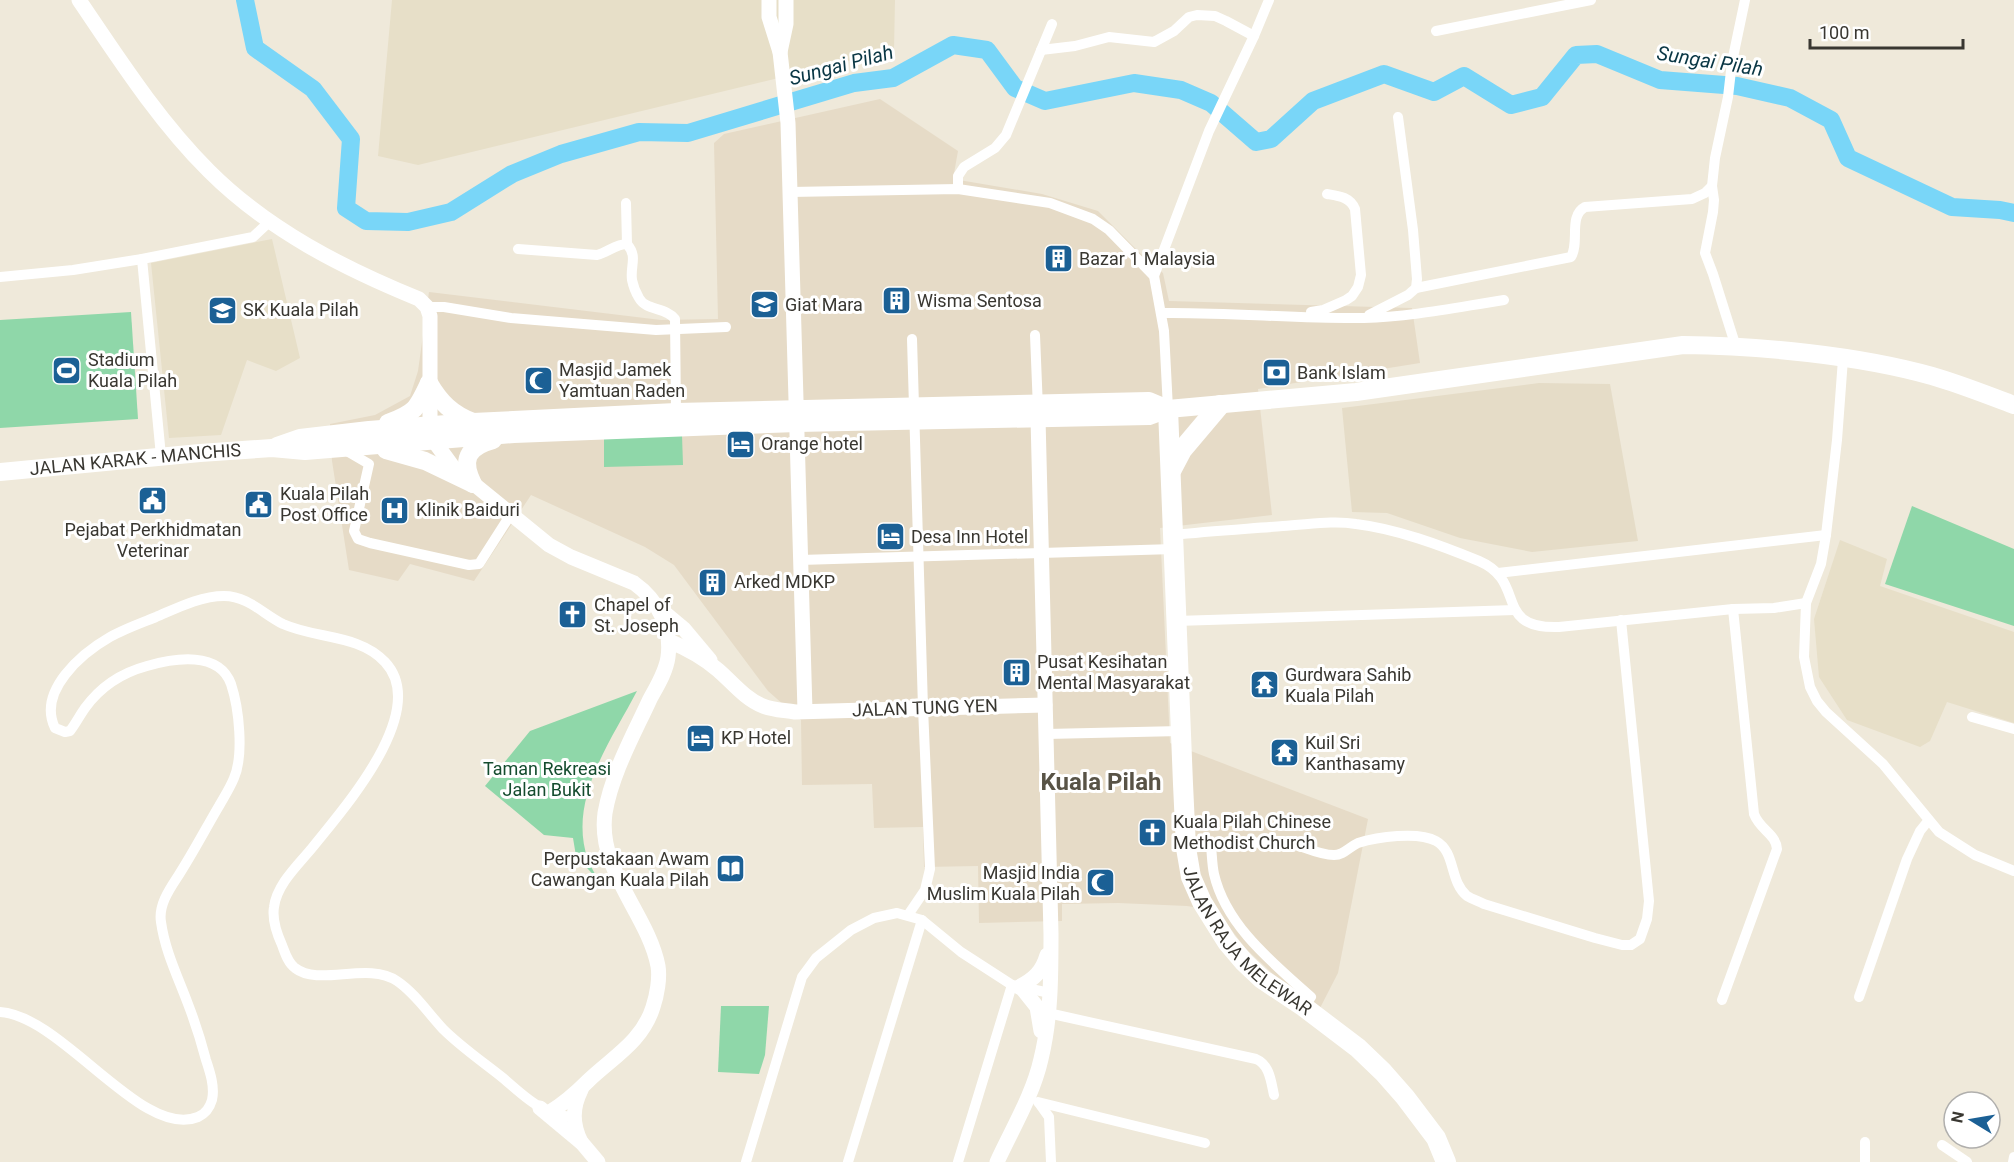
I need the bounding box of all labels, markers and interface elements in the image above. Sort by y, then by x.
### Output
scale bar [1810,12,1963,50]
text: 100 m [1819,22,1870,43]
water label: Sungai Pilah [786,40,896,90]
water label: Sungai Pilah [1655,41,1765,81]
building icon: Bazar 1 Malaysia [1042,243,1074,275]
place label: Bazar 1 Malaysia [1079,248,1215,269]
building icon: Wisma Sentosa [880,285,912,317]
school or university icon: Giat Mara [748,289,780,321]
place label: Wisma Sentosa [917,290,1042,311]
school or university icon: SK Kuala Pilah [206,294,238,326]
place label: Giat Mara [785,294,863,315]
place label: SK Kuala Pilah [243,299,359,320]
place label: Stadium Kuala Pilah [88,349,177,391]
sports icon: Stadium Kuala Pilah [51,354,83,386]
bank icon: Bank Islam [1260,357,1292,389]
place label: Masjid Jamek Yamtuan Raden [559,359,685,401]
place label: Bank Islam [1297,362,1386,383]
mosque icon: Masjid Jamek Yamtuan Raden [522,364,554,396]
hotel icon: Orange hotel [724,428,756,460]
place label: Orange hotel [761,433,863,454]
street label: JALAN KARAK - MANCHIS [29,439,242,479]
place label: Kuala Pilah Post Office [280,483,369,525]
public building icon: Pejabat Perkhidmatan Veterinar [137,485,169,517]
public building icon: Kuala Pilah Post Office [243,488,275,520]
hospital icon: Klinik Baiduri [379,494,411,526]
place label: Klinik Baiduri [416,499,520,520]
place label: Pejabat Perkhidmatan Veterinar [65,519,241,561]
hotel icon: Desa Inn Hotel [874,521,906,553]
place label: Desa Inn Hotel [911,526,1028,547]
building icon: Arked MDKP [697,566,729,598]
place label: Arked MDKP [734,571,835,592]
place label: Chapel of St. Joseph [594,594,679,636]
church icon: Chapel of St. Joseph [557,599,589,631]
place label: Pusat Kesihatan Mental Masyarakat [1037,651,1190,693]
building icon: Pusat Kesihatan Mental Masyarakat [1000,656,1032,688]
place label: Gurdwara Sahib Kuala Pilah [1285,664,1411,706]
temple icon: Gurdwara Sahib Kuala Pilah [1248,669,1280,701]
street label: JALAN TUNG YEN [852,694,998,721]
hotel icon: KP Hotel [684,722,716,754]
place label: KP Hotel [721,727,791,748]
place label: Kuil Sri Kanthasamy [1305,732,1405,774]
temple icon: Kuil Sri Kanthasamy [1268,737,1300,769]
park label: Taman Rekreasi Jalan Bukit [483,758,611,800]
district label: Kuala Pilah [1041,768,1161,796]
place label: Kuala Pilah Chinese Methodist Church [1173,811,1331,853]
church icon: Kuala Pilah Chinese Methodist Church [1136,816,1168,848]
place label: Perpustakaan Awam Cawangan Kuala Pilah [531,848,709,890]
library icon: Perpustakaan Awam Cawangan Kuala Pilah [714,853,746,885]
place label: Masjid India Muslim Kuala Pilah [927,862,1080,904]
street label: JALAN RAJA MELEWAR [1179,865,1316,1019]
mosque icon: Masjid India Muslim Kuala Pilah [1085,867,1117,899]
north arrow [1942,1090,2002,1150]
text: N [1947,1110,1968,1125]

